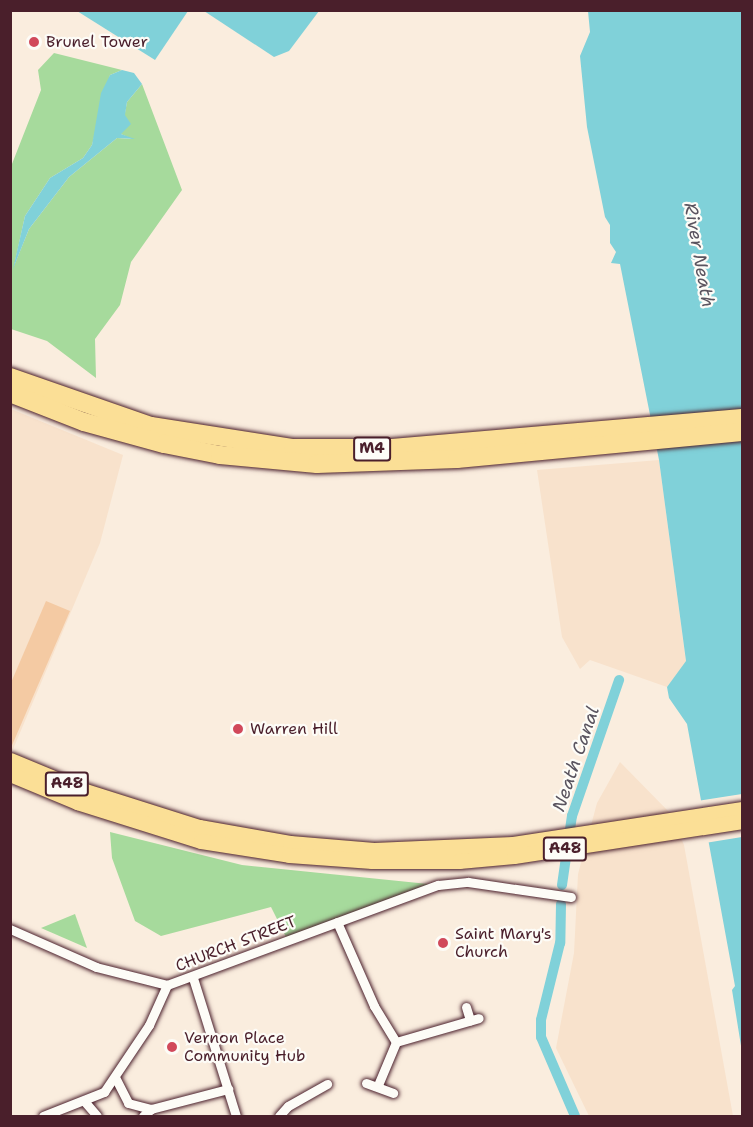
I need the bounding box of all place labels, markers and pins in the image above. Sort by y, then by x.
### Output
place label: Brunel Tower [46,32,148,52]
marker: Brunel Tower [27,35,41,49]
place label: Warren Hill [250,719,338,739]
marker: Warren Hill [231,722,245,736]
place label: Saint Mary's Church [455,924,552,962]
marker: Saint Mary's Church [436,936,450,950]
place label: Vernon Place Community Hub [184,1028,305,1066]
marker: Vernon Place Community Hub [165,1040,179,1054]

